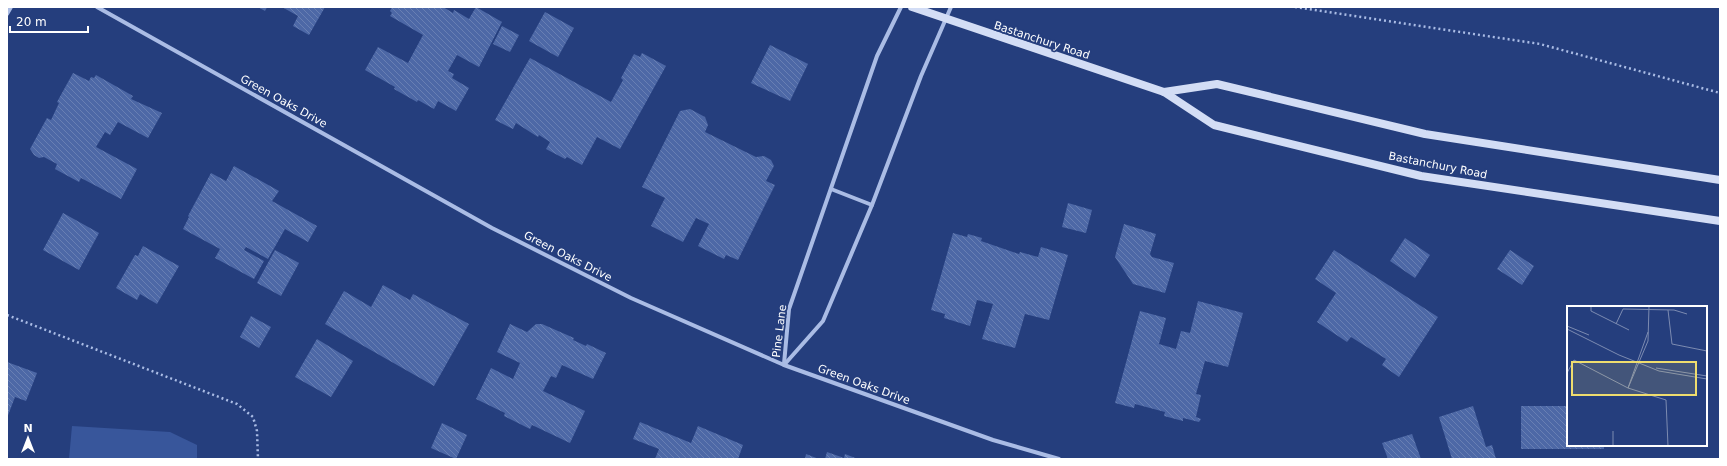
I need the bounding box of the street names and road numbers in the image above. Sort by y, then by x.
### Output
street label: Bastanchury Road [992,19,1091,62]
street label: Green Oaks Drive [238,72,330,131]
street label: Bastanchury Road [1387,150,1488,181]
street label: Green Oaks Drive [522,229,614,284]
street label: Pine Lane [770,304,789,358]
street label: Green Oaks Drive [816,362,912,407]

